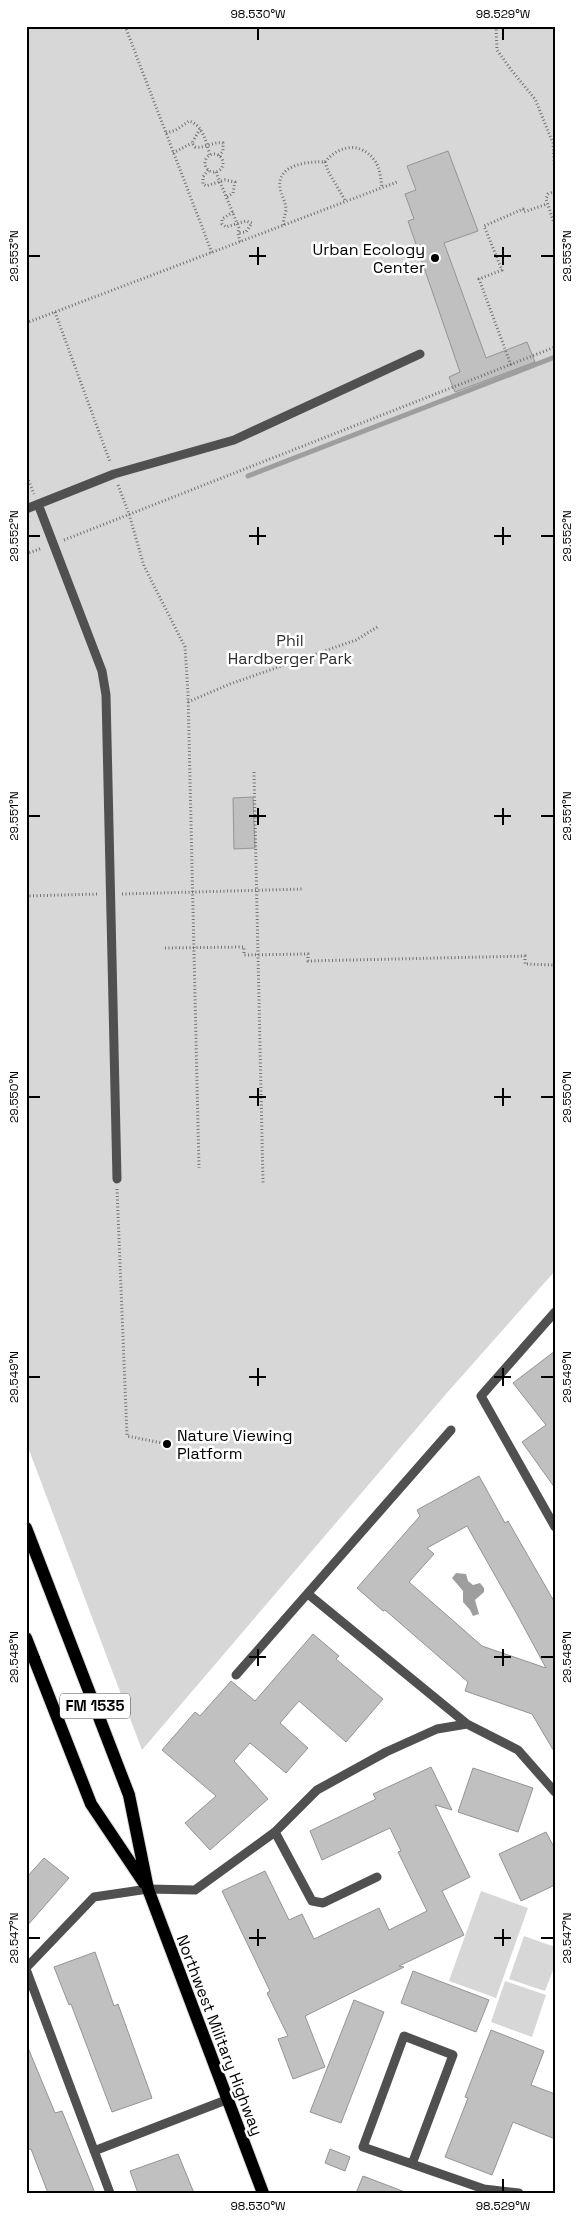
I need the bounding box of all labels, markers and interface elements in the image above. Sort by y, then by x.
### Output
text: 98.530°W [230,6,286,22]
text: 98.529°W [476,6,531,22]
text: 29.553°N [6,230,22,282]
text: 29.553°N [559,230,575,282]
place label: Urban Ecology Center [313,239,425,278]
marker: Urban Ecology Center [429,252,441,264]
text: 29.552°N [6,510,22,562]
text: 29.552°N [559,510,575,562]
park label: Phil Hardberger Park [228,630,353,669]
text: 29.551°N [6,791,22,841]
text: 29.551°N [559,791,575,841]
text: 29.550°N [6,1071,22,1123]
text: 29.550°N [559,1071,575,1123]
text: 29.549°N [6,1351,22,1403]
text: 29.549°N [559,1351,575,1403]
place label: Nature Viewing Platform [177,1425,293,1464]
marker: Nature Viewing Platform [161,1438,173,1450]
text: 29.548°N [6,1631,22,1683]
text: 29.548°N [559,1631,575,1683]
road number: FM 1535 [60,1694,130,1718]
text: 29.547°N [6,1912,22,1964]
text: 29.547°N [559,1912,575,1964]
street label: Northwest Military Highway [171,1932,268,2139]
text: 98.530°W [230,2198,286,2214]
text: 98.529°W [476,2198,531,2214]

